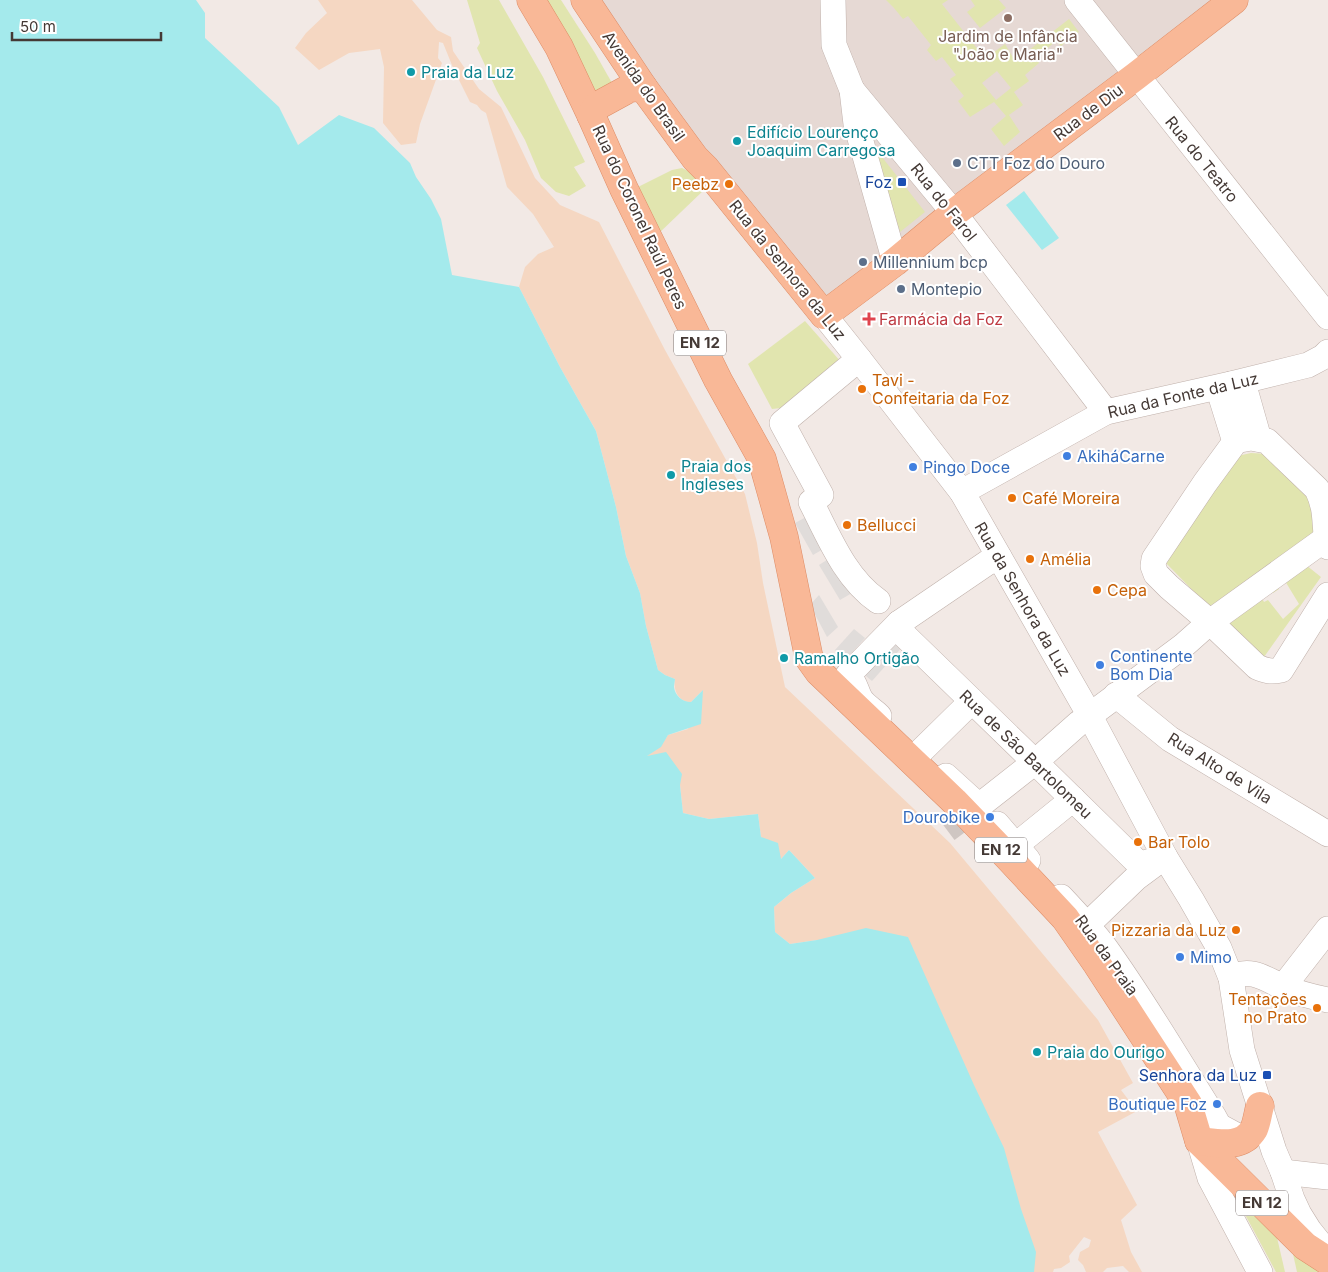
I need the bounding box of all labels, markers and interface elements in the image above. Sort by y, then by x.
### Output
scale bar [12,10,161,42]
marker: Jardim de Infância "João e Maria" [1002,12,1014,24]
text: 50 m [20,17,56,36]
place label: Jardim de Infância "João e Maria" [938,26,1078,64]
street label: Avenida do Brasil [598,27,690,145]
place label: Praia da Luz [421,62,514,82]
marker: Praia da Luz [405,66,417,78]
street label: Rua de Diu [1049,79,1127,145]
street label: Rua do Teatro [1161,112,1243,206]
street label: Rua do Coronel Raúl Peres [588,122,692,312]
place label: Edifício Lourenço Joaquim Carregosa [747,122,895,160]
marker: Edifício Lourenço Joaquim Carregosa [731,135,743,147]
place label: CTT Foz do Douro [967,153,1105,173]
marker: CTT Foz do Douro [951,157,963,169]
street label: Rua do Farol [907,159,981,245]
place label: Foz [865,172,892,192]
place label: Peebz [672,174,719,194]
marker: Foz [896,176,908,188]
marker: Peebz [723,178,735,190]
street label: Rua da Senhora da Luz [725,196,851,344]
place label: Millennium bcp [873,252,988,272]
marker: Millennium bcp [857,256,869,268]
place label: Montepio [911,279,982,299]
marker: Montepio [895,283,907,295]
place label: Farmácia da Foz [879,309,1003,329]
marker: Farmácia da Foz [863,313,875,325]
road number: EN 12 [674,330,726,356]
street label: Rua da Fonte da Luz [1106,368,1260,422]
place label: Tavi - Confeitaria da Foz [872,370,1010,408]
marker: Tavi - Confeitaria da Foz [856,383,868,395]
place label: AkiháCarne [1077,446,1165,466]
marker: AkiháCarne [1061,450,1073,462]
place label: Praia dos Ingleses [681,456,751,494]
place label: Pingo Doce [923,457,1010,477]
marker: Pingo Doce [907,461,919,473]
marker: Praia dos Ingleses [665,469,677,481]
place label: Café Moreira [1022,488,1120,508]
marker: Café Moreira [1006,492,1018,504]
place label: Bellucci [857,515,916,535]
street label: Rua da Senhora da Luz [971,518,1075,680]
marker: Bellucci [841,519,853,531]
place label: Amélia [1040,549,1091,569]
marker: Amélia [1024,553,1036,565]
place label: Cepa [1107,580,1147,600]
marker: Cepa [1091,584,1103,596]
place label: Continente Bom Dia [1110,646,1192,684]
place label: Ramalho Ortigão [794,648,920,668]
marker: Ramalho Ortigão [778,652,790,664]
marker: Continente Bom Dia [1094,659,1106,671]
street label: Rua de São Bartolomeu [955,685,1097,823]
street label: Rua Alto de Vila [1164,728,1276,808]
place label: Dourobike [903,807,980,827]
marker: Dourobike [984,811,996,823]
place label: Bar Tolo [1148,832,1210,852]
marker: Bar Tolo [1132,836,1144,848]
road number: EN 12 [975,838,1027,862]
street label: Rua da Praia [1071,911,1143,999]
place label: Pizzaria da Luz [1111,920,1226,940]
marker: Pizzaria da Luz [1230,924,1242,936]
place label: Mimo [1190,947,1232,967]
marker: Mimo [1174,951,1186,963]
place label: Tentações no Prato [1228,989,1307,1027]
marker: Tentações no Prato [1311,1002,1323,1014]
place label: Praia do Ourigo [1047,1042,1165,1062]
marker: Praia do Ourigo [1031,1046,1043,1058]
place label: Senhora da Luz [1139,1065,1257,1085]
marker: Senhora da Luz [1261,1069,1273,1081]
place label: Boutique Foz [1108,1094,1207,1114]
marker: Boutique Foz [1211,1098,1223,1110]
road number: EN 12 [1236,1190,1288,1216]

